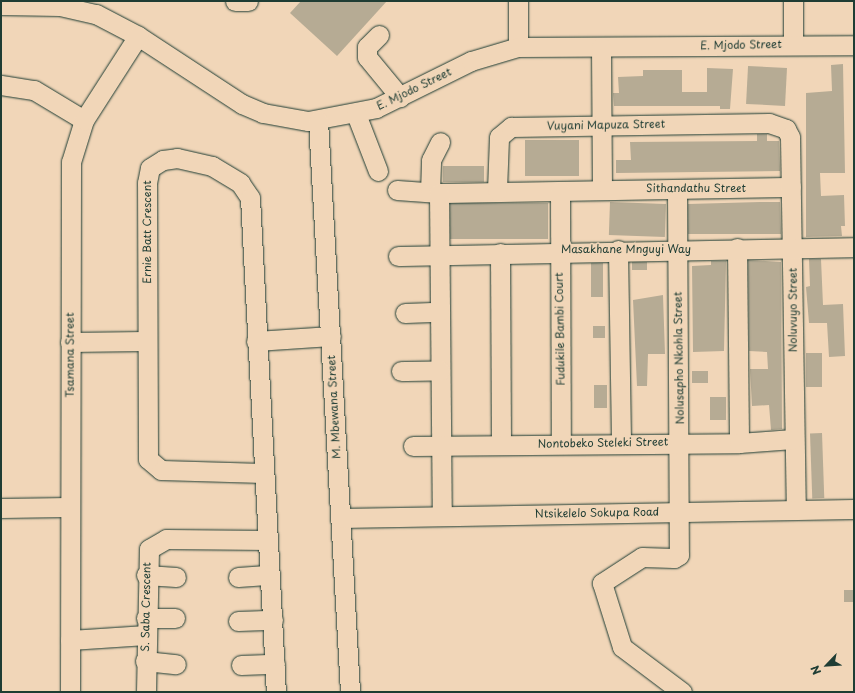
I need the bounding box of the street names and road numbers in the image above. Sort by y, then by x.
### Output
street label: E. Mjodo Street [700,38,782,52]
street label: E. Mjodo Street [374,65,454,113]
street label: Vuyani Mapuza Street [547,117,665,133]
street label: Ernie Batt Crescent [140,180,154,284]
street label: Sithandathu Street [646,181,746,195]
street label: Masakhane Mnguyi Way [561,242,691,256]
street label: Noluvuyo Street [786,267,800,353]
street label: Fudukile Bambi Court [552,271,568,387]
street label: Nolusapho Nkohla Street [671,292,687,424]
street label: Tsamana Street [63,312,77,398]
street label: M. Mbewana Street [325,355,343,459]
street label: Nontobeko Steleki Street [537,435,669,451]
street label: Ntsikelelo Sokupa Road [535,505,659,521]
street label: S. Saba Crescent [139,562,153,652]

